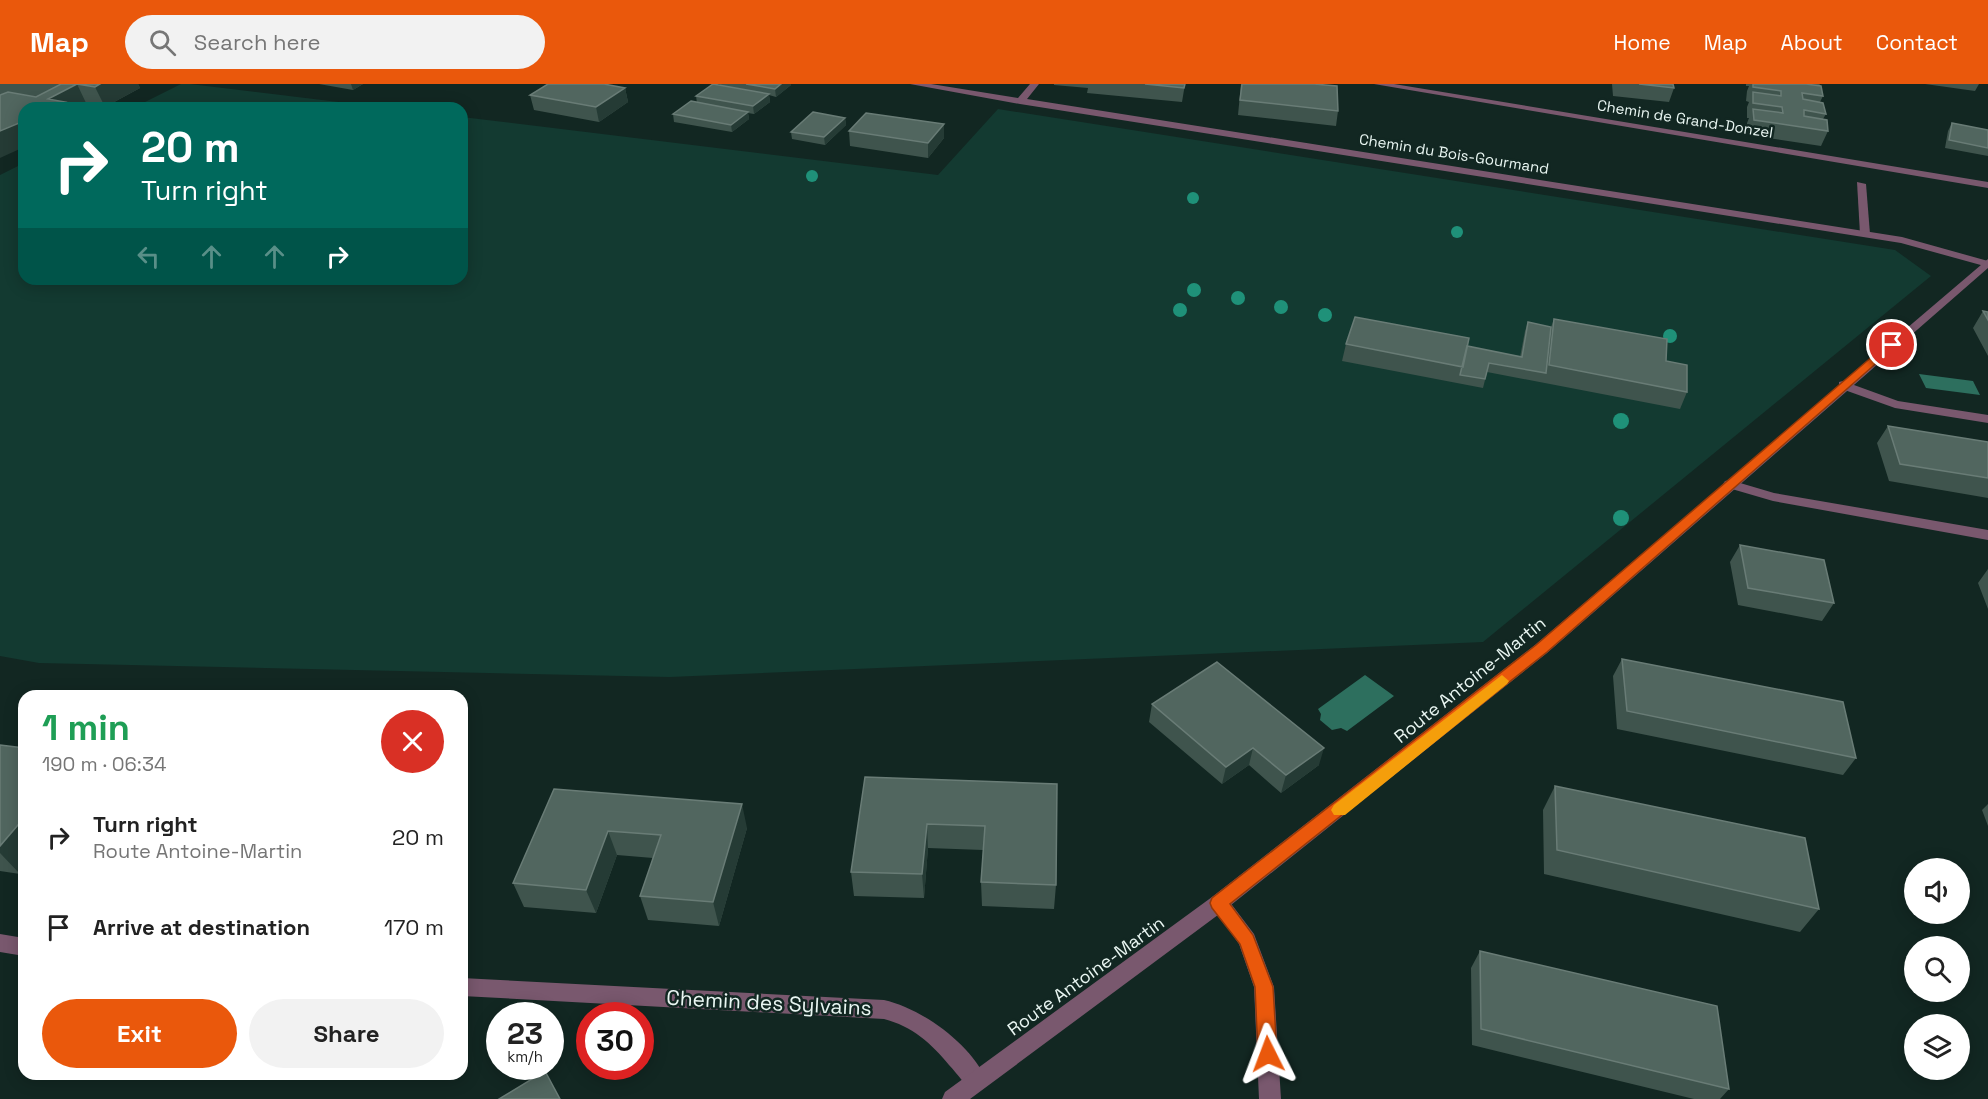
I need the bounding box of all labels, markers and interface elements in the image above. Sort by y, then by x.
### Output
search box [125,15,545,69]
text: Map [30,24,89,60]
icon: search [146,26,179,59]
text: Search here [194,28,321,56]
text: Home [1613,29,1671,56]
text: Map [1704,29,1748,56]
text: About [1781,29,1843,56]
text: Contact [1876,29,1958,56]
street label: Chemin de Grand-Donzel [1596,95,1774,142]
text: 20 m [141,121,240,174]
icon: right [42,126,120,204]
street label: Chemin du Bois-Gourmand [1358,129,1550,178]
text: Turn right [141,173,268,208]
icon: left [132,240,165,273]
icon: ahead [195,240,228,273]
icon: ahead [258,240,291,273]
icon: right [321,240,354,273]
pin [1866,319,1917,370]
icon: arrive [1875,328,1908,361]
street label: Route Antoine-Martin [1389,611,1550,748]
text: 1 min [42,705,130,751]
button: close [381,710,444,773]
text: 190 m · 06:34 [42,751,166,777]
text: Turn right [93,810,198,838]
icon: right [42,821,75,854]
text: 20 m [392,823,444,851]
text: Route Antoine-Martin [93,838,302,864]
map controls [1904,858,1970,1080]
button: sound [1904,858,1970,924]
icon: arrive [42,911,75,944]
street label: Route Antoine-Martin [1003,911,1169,1040]
text: Arrive at destination [93,913,310,941]
text: 170 m [384,913,444,941]
button: search [1904,936,1970,1002]
street label: Chemin des Sylvains [666,984,872,1021]
button: Exit [42,999,237,1068]
button: Share [249,999,444,1068]
speed limit sign: 30 [576,1002,654,1080]
text: 23 [507,1014,543,1053]
button: layers [1904,1014,1970,1080]
position arrow [1236,1022,1300,1086]
text: km/h [507,1047,543,1066]

